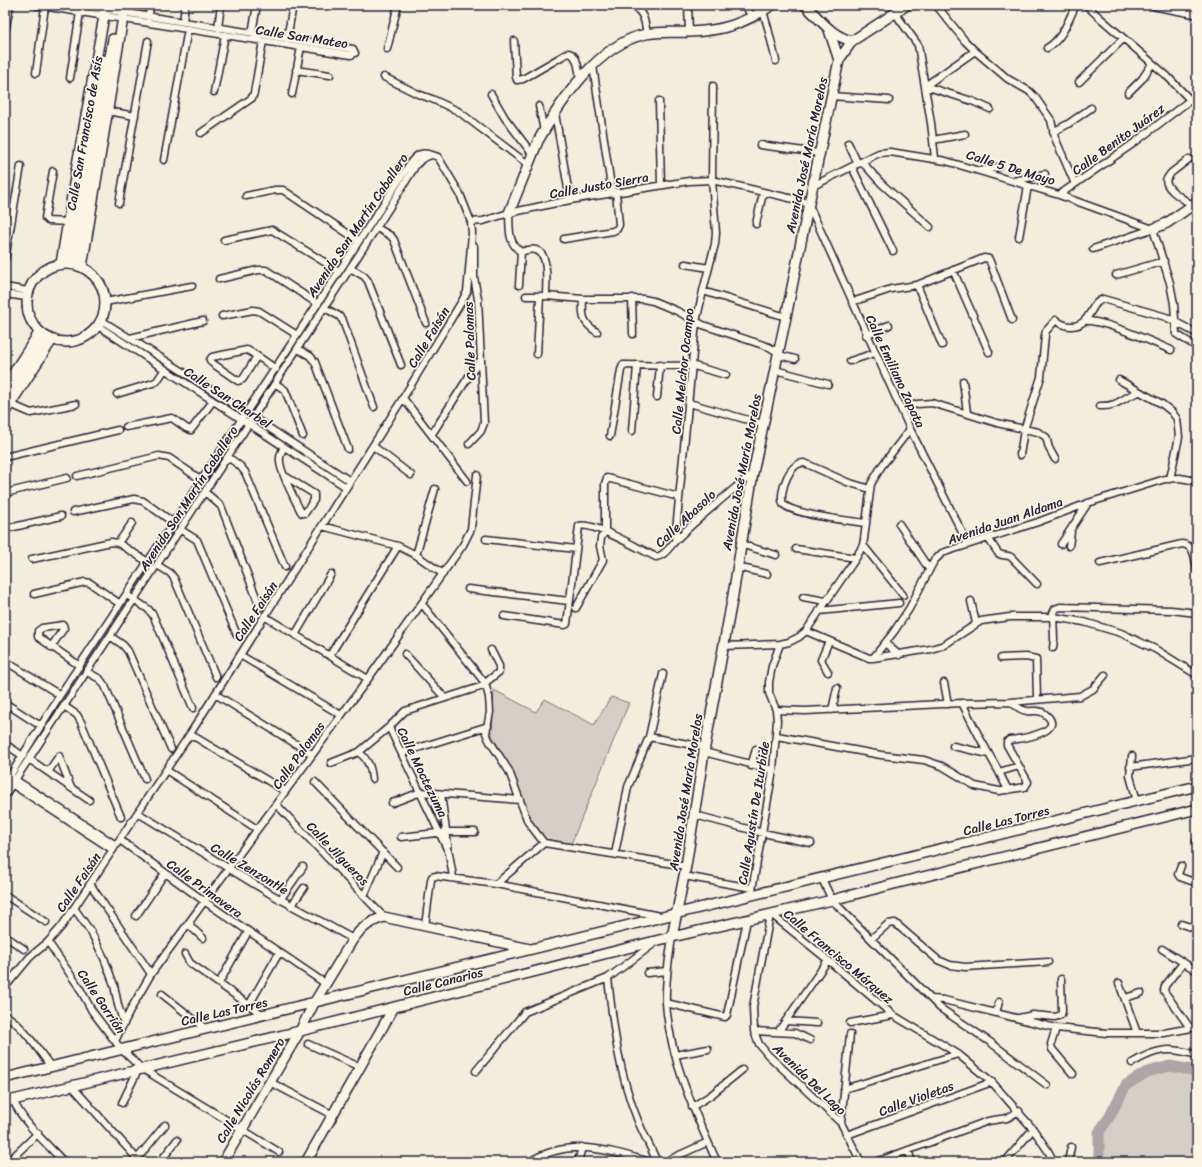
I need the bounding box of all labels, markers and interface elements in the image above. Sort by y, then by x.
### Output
street label: Calle San Mateo [254,18,350,55]
street label: Calle San Francisco de Asís [60,54,109,212]
street label: Avenida José María Morelos [778,75,834,236]
street label: Calle Benito Juárez [1067,97,1171,181]
street label: Calle 5 De Mayo [964,143,1059,192]
street label: Avenida San Martín Caballero [300,148,415,303]
street label: Calle Justo Sierra [548,165,651,206]
street label: Calle Palomas [457,301,482,381]
street label: Calle Faisán [401,302,456,372]
street label: Calle Melchor Ocampo [664,306,701,435]
street label: Calle Emiliano Zapata [859,311,932,432]
street label: Calle San Charbel [179,360,277,435]
street label: Avenida José María Morelos [715,392,768,553]
street label: Avenida San Martín Caballero [132,421,244,576]
street label: Calle Abasolo [649,483,722,553]
street label: Avenida Juan Aldama [943,490,1066,551]
street label: Calle Faisán [227,576,284,646]
street label: Avenida José María Morelos [662,712,709,873]
street label: Calle Palomas [266,717,331,794]
street label: Calle Moctezuma [391,723,455,822]
street label: Calle Agustín De Iturbide [731,739,776,886]
street label: Calle Las Torres [961,799,1052,842]
street label: Calle Jilgueros [301,816,375,892]
street label: Calle Zenzontle [206,836,294,901]
street label: Calle Faisán [50,848,107,917]
street label: Calle Primavera [162,853,248,924]
street label: Calle Francisco Márquez [778,903,900,1010]
street label: Calle Canarios [401,960,486,1003]
street label: Calle Gorrión [71,964,132,1039]
street label: Calle Las Torres [179,990,270,1033]
street label: Calle Nicolás Romero [210,1032,291,1148]
street label: Avenida Del Lago [767,1037,852,1121]
street label: Calle Violetas [875,1074,957,1123]

